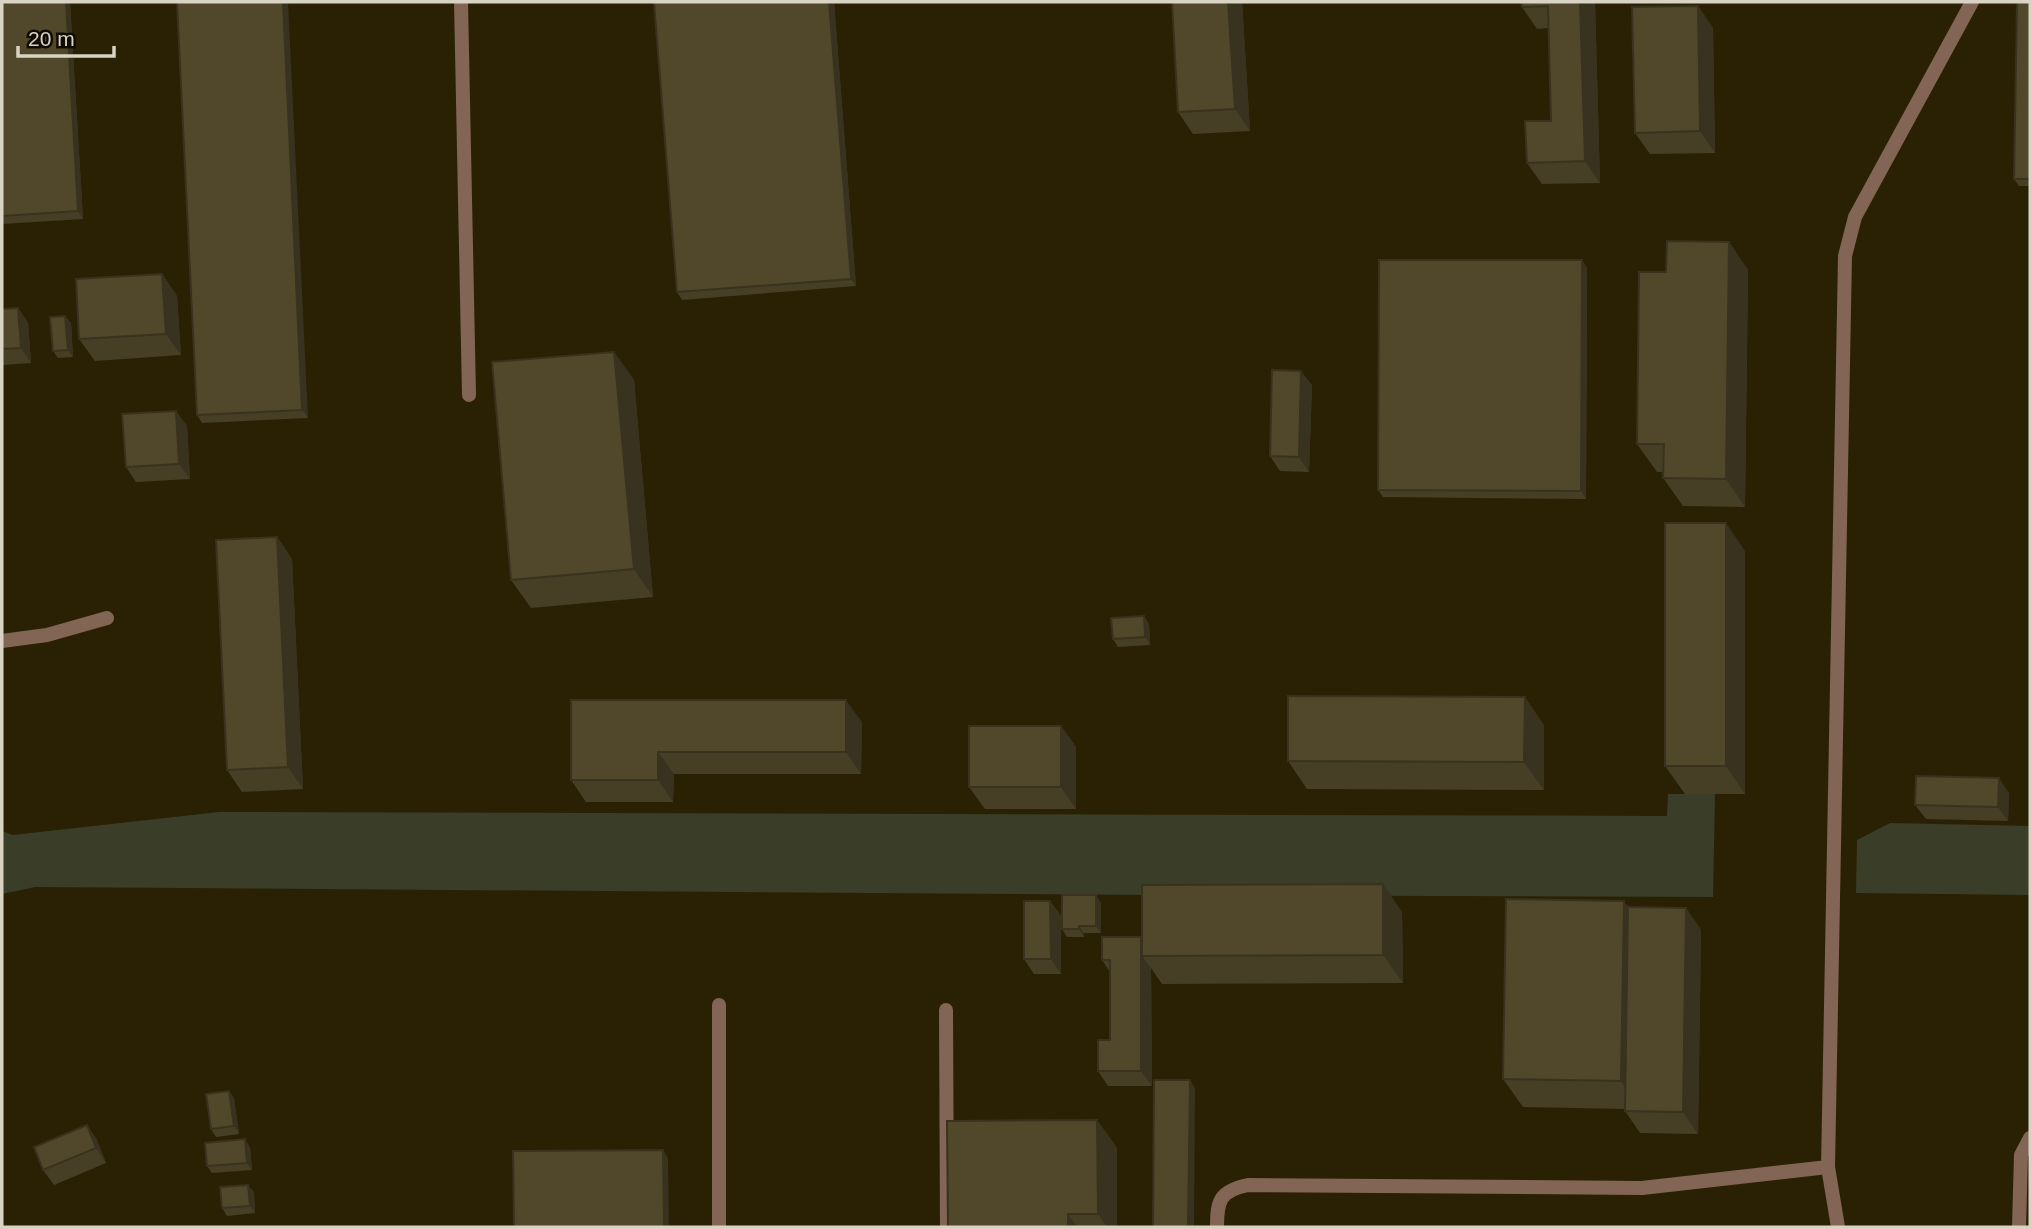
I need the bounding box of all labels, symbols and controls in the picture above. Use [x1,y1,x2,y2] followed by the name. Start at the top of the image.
[18,14,114,58] scale bar
[28,27,75,50] text: 20 m

